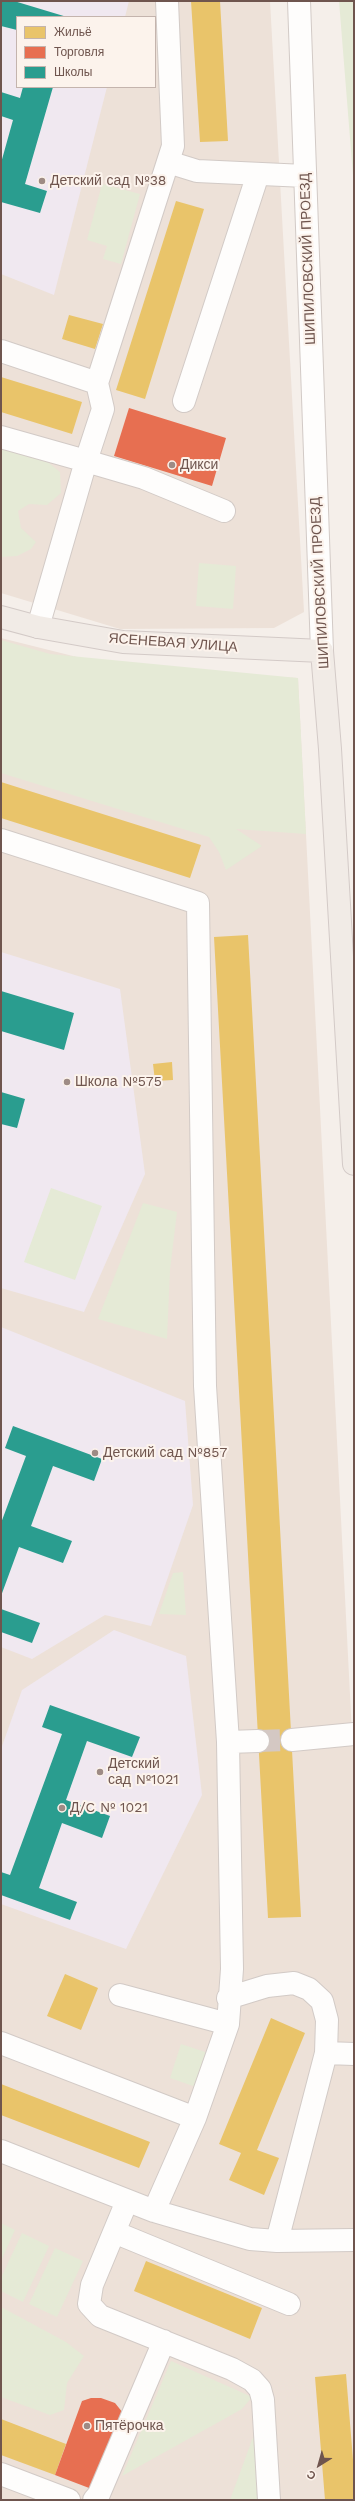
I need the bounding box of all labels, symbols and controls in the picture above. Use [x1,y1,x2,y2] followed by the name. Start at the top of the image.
[16,16,156,88] legend
[54,25,92,39] text: Жильё
[54,45,104,59] text: Торговля
[54,65,92,79] text: Школы
[50,173,166,189] place label: Детский сад №38
[297,173,319,345] street label: ШИПИЛОВСКИЙ ПРОЕЗД
[37,176,47,186] marker: Детский сад №38
[180,457,218,473] place label: Дикси
[167,460,177,470] marker: Дикси
[307,497,333,669] street label: ШИПИЛОВСКИЙ ПРОЕЗД
[108,630,238,656] street label: ЯСЕНЕВАЯ УЛИЦА
[75,1074,162,1090] place label: Школа №575
[62,1077,72,1087] marker: Школа №575
[103,1445,227,1461] place label: Детский сад №857
[90,1448,100,1458] marker: Детский сад №857
[108,1756,179,1788] place label: Детский сад №1021
[95,1767,105,1777] marker: Детский сад №1021
[70,1800,148,1816] place label: Д/C № 1021
[57,1803,67,1813] marker: Д/C № 1021
[95,2418,164,2434] place label: Пятёрочка
[82,2421,92,2431] marker: Пятёрочка
[299,2445,339,2485] north arrow
[304,2467,319,2483] text: С

